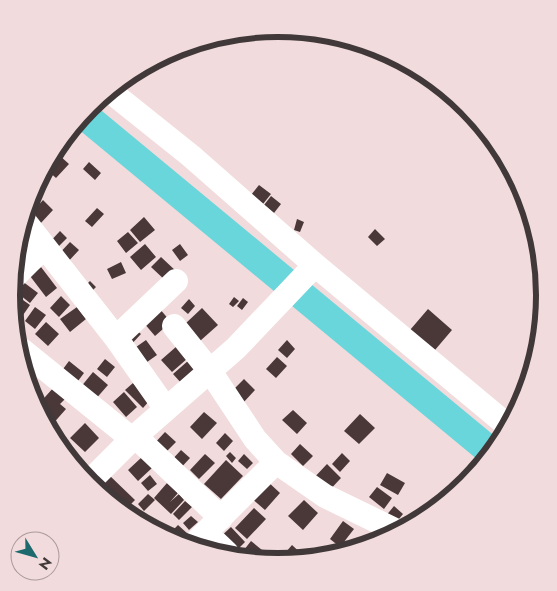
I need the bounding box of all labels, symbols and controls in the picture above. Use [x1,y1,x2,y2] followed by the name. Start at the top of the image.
[10,531,60,581] north arrow
[34,553,57,574] text: N

